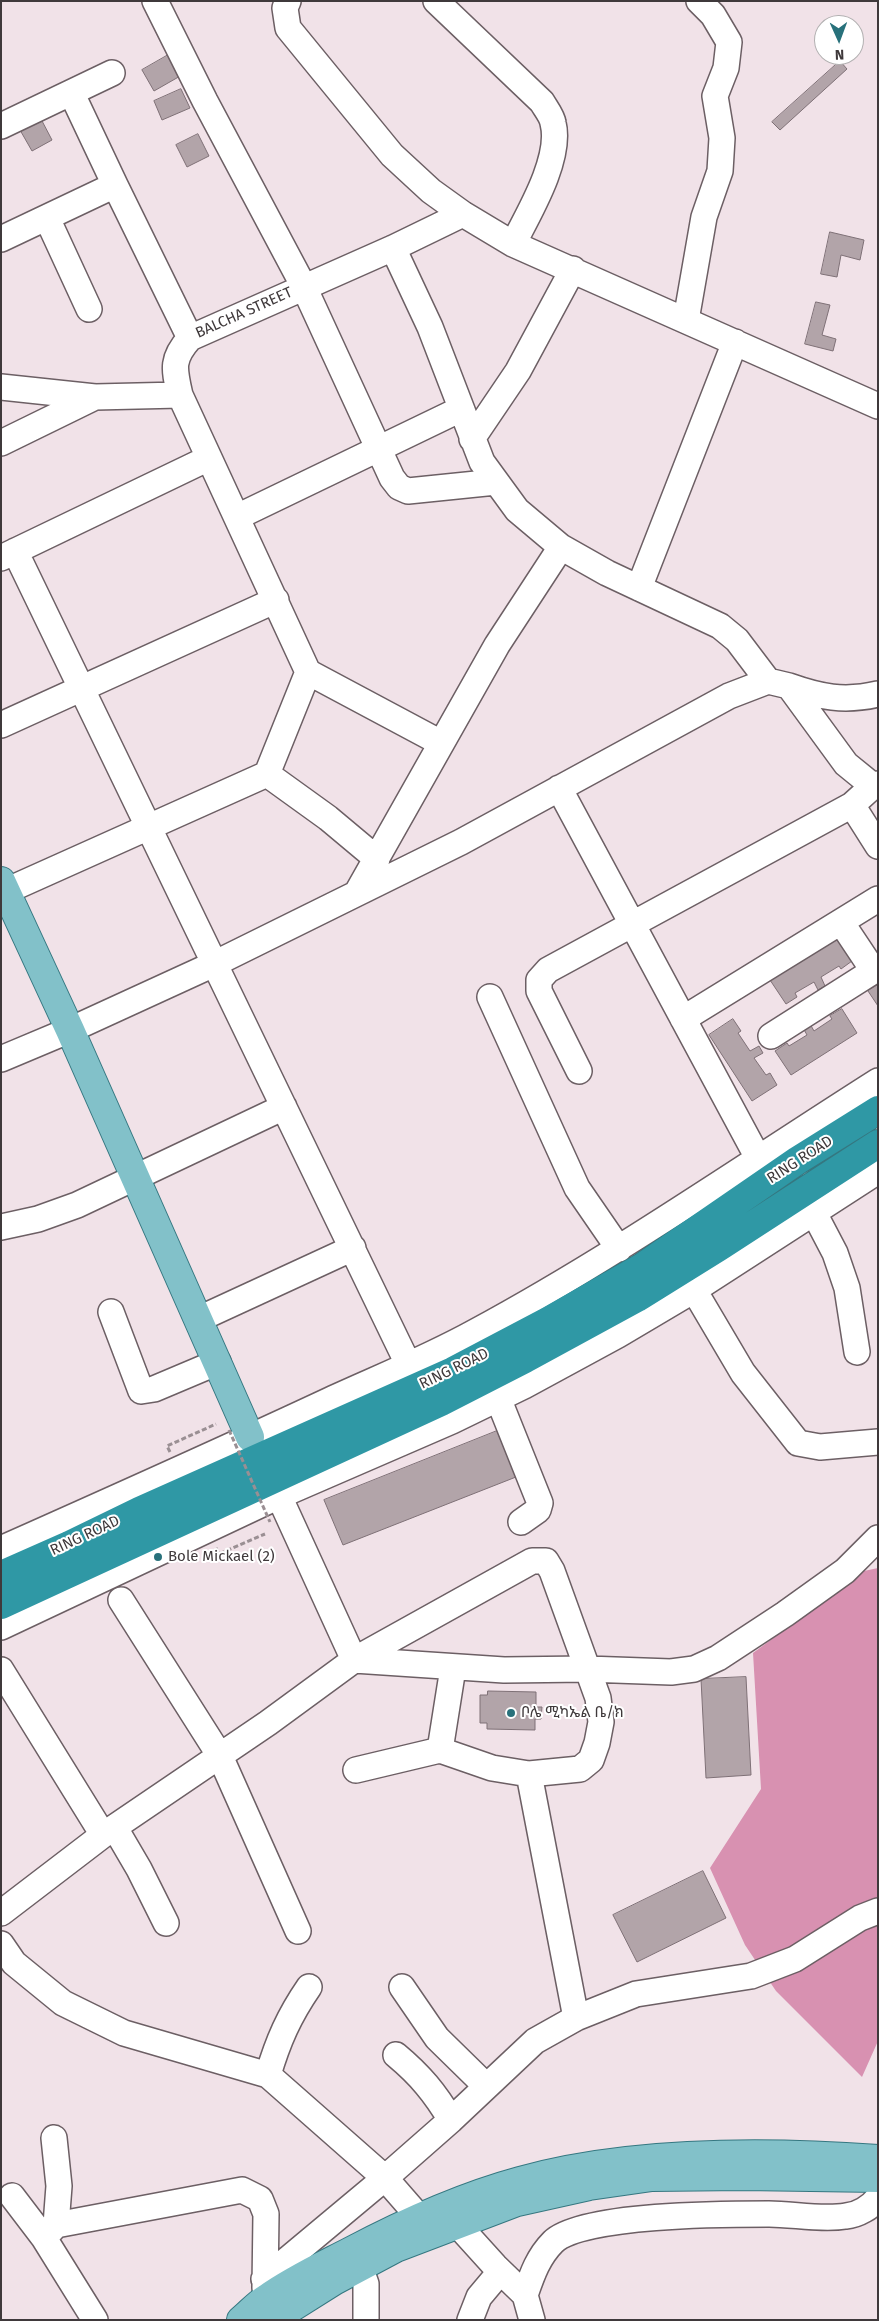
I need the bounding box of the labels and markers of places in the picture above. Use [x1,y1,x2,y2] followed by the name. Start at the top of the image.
[168,1548,275,1566] place label: Bole Mickael (2)
[152,1551,164,1563] marker: Bole Mickael (2)
[521,1704,624,1722] place label: ቦሌ ሚካኤል ቤ/ክ
[505,1707,517,1719] marker: ቦሌ ሚካኤል ቤ/ክ

